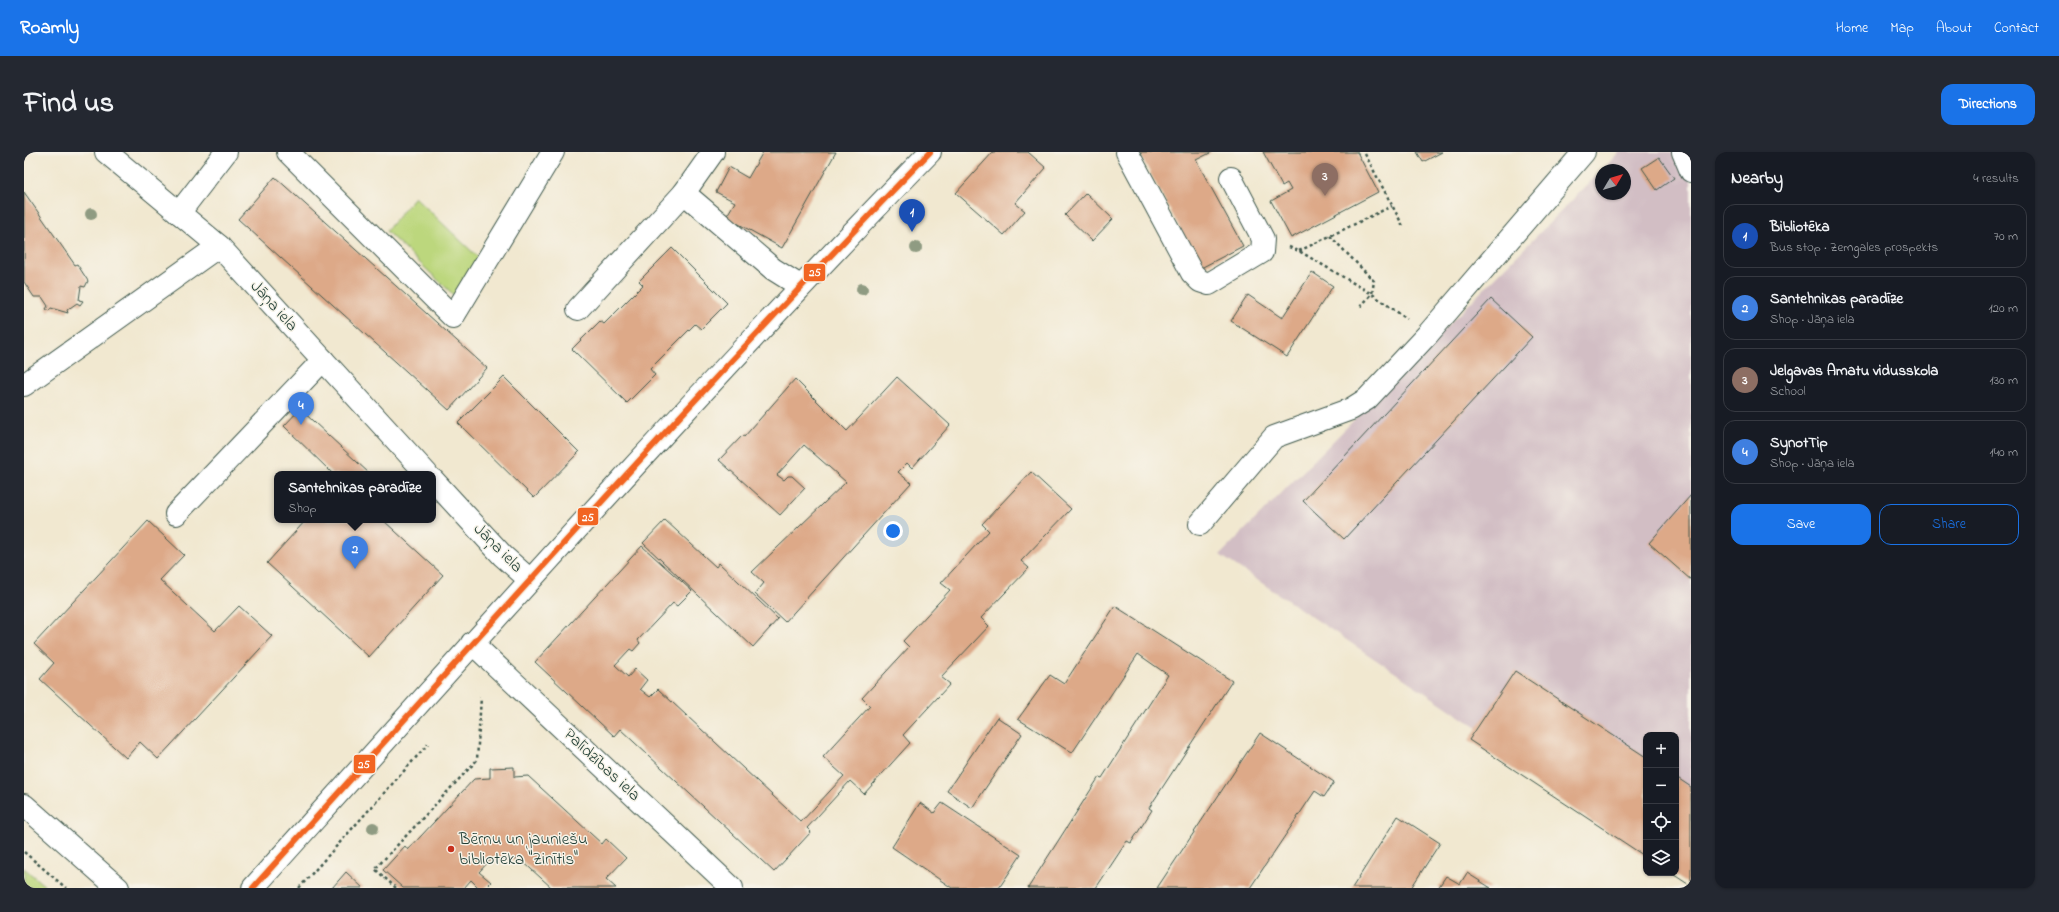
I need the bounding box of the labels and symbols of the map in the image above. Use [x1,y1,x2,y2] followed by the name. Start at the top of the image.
[1312,163,1338,196] pin: 3
[1595,164,1631,200] north arrow
[899,199,925,232] pin: 1
[803,263,826,282] line badge: 25
[808,265,822,281] text: 25
[244,275,304,337] street label: Jāņa iela
[288,392,314,425] pin: 4
[577,507,599,526] line badge: 25
[581,510,595,526] text: 25
[467,517,529,579] street label: Jāņa iela
[883,521,903,541] your location
[342,536,368,569] pin: 2
[558,723,646,807] street label: Palīdzības iela
[353,754,376,774] line badge: 25
[357,757,371,773] text: 25
[458,827,588,872] place label: Bērnu un jauniešu bibliotēka "Zinītis"
[446,844,456,854] marker: Bērnu un jauniešu bibliotēka "Zinītis"

